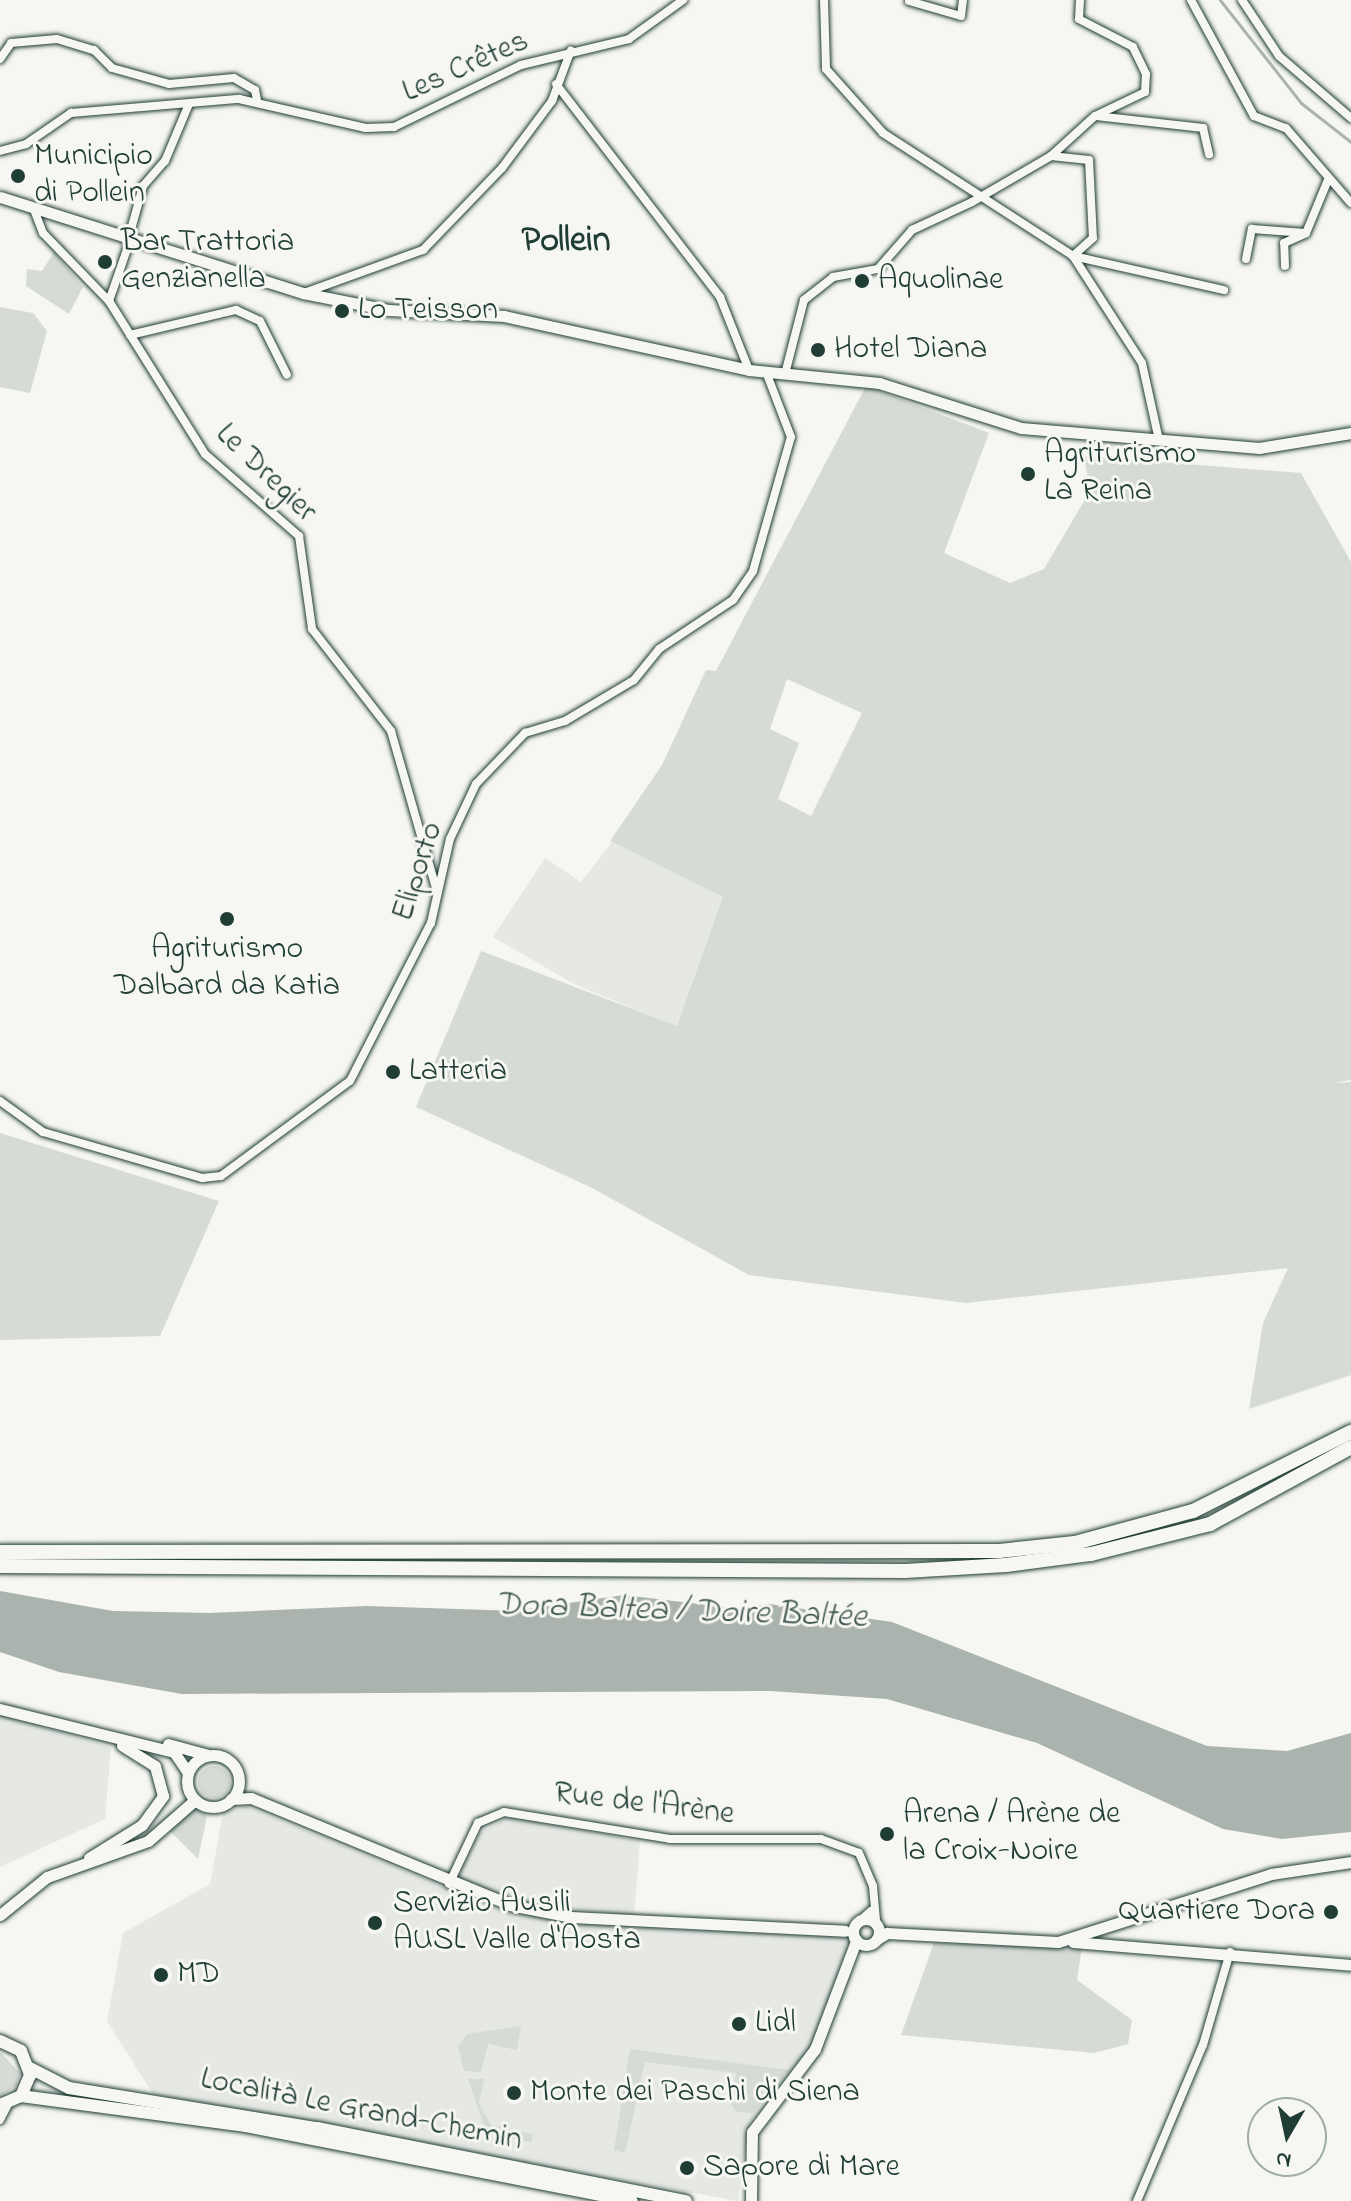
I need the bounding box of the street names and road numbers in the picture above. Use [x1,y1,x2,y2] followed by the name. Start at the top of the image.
[397,23,535,113] street label: Les Crêtes
[206,416,324,532] street label: Le Dregier
[385,818,453,926] street label: Eliporto
[552,1775,736,1835] street label: Rue de l'Arène
[197,2061,525,2161] street label: Località Le Grand-Chemin

